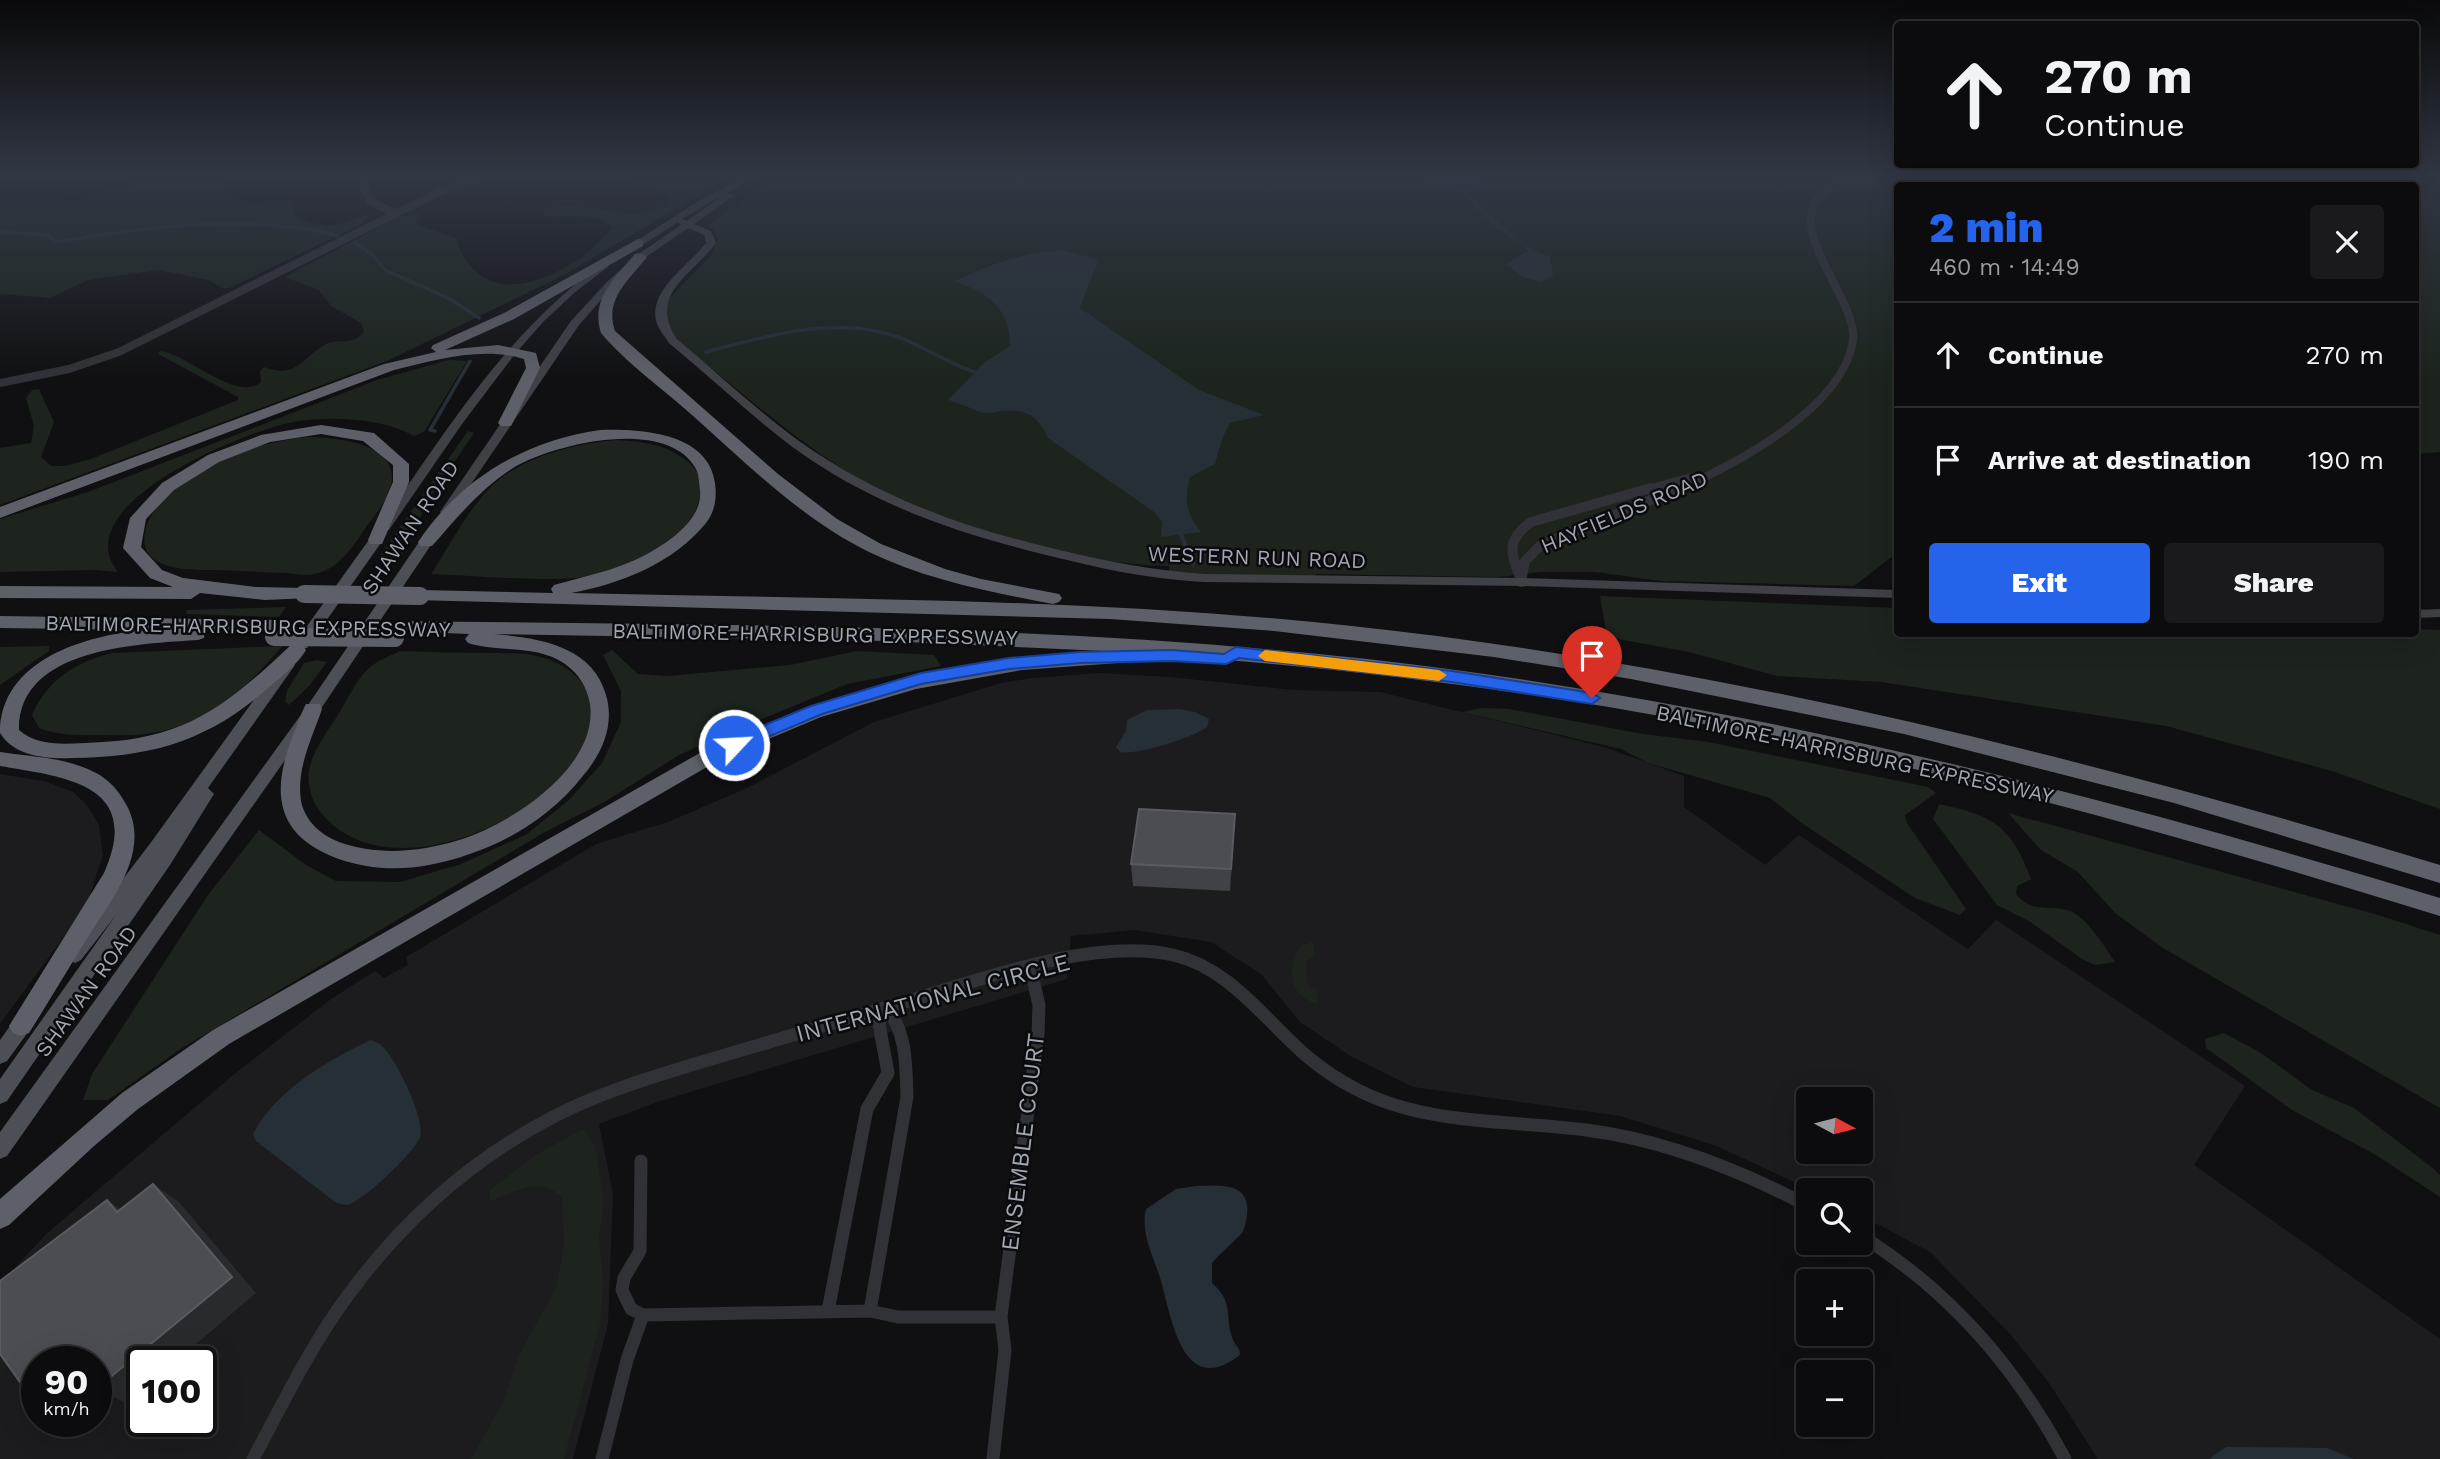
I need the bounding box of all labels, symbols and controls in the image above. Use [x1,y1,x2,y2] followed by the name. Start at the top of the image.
[2044,47,2193,105] text: 270 m
[1929,49,2020,140] icon: ahead
[2044,106,2185,144] text: Continue
[1929,203,2043,252] text: 2 min
[2310,205,2384,279] button: close
[1929,254,2080,281] text: 460 m · 14:49
[1929,336,1967,374] icon: ahead
[1988,340,2104,370] text: Continue
[2305,340,2384,370] text: 270 m
[1929,441,1967,479] icon: arrive
[1988,445,2251,475] text: Arrive at destination
[2308,445,2384,475] text: 190 m
[356,455,464,599] street label: SHAWAN ROAD
[1537,466,1711,558] street label: HAYFIELDS ROAD
[1147,541,1367,573] street label: WESTERN RUN ROAD
[1929,543,2150,623] button: Exit
[2164,543,2384,623] button: Share
[45,610,451,642] street label: BALTIMORE-HARRISBURG EXPRESSWAY
[612,618,1018,650] street label: BALTIMORE-HARRISBURG EXPRESSWAY
[1562,626,1622,698] pin
[1573,637,1611,675] icon: arrive
[1654,700,2056,808] street label: BALTIMORE-HARRISBURG EXPRESSWAY
[697,708,771,782] position arrow
[30,921,142,1061] street label: SHAWAN ROAD
[793,948,1073,1048] street label: INTERNATIONAL CIRCLE
[996,1032,1050,1252] street label: ENSEMBLE COURT
[1796,1087,1872,1164] north arrow
[1796,1087,1873,1437] map controls
[1796,1178,1873,1255] button: search
[1796,1269,1873,1346] button: +
[126,1346,217,1437] speed limit sign: 100
[1796,1360,1873,1437] button: −
[44,1361,89,1403] text: 90
[43,1398,90,1419] text: km/h

